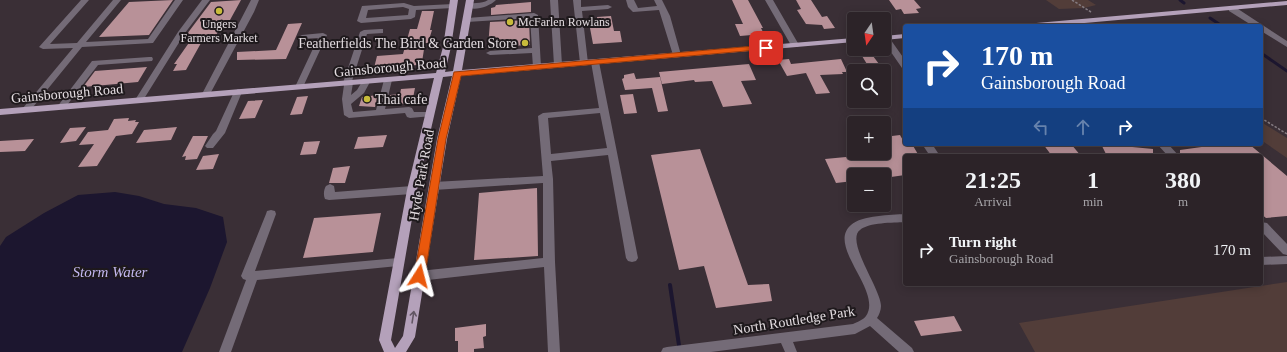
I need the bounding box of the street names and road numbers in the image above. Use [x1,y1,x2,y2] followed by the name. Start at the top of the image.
[333,55,447,80] street label: Gainsborough Road
[10,81,124,106] street label: Gainsborough Road
[406,128,437,222] street label: Hyde Park Road
[732,303,856,338] street label: North Routledge Park

